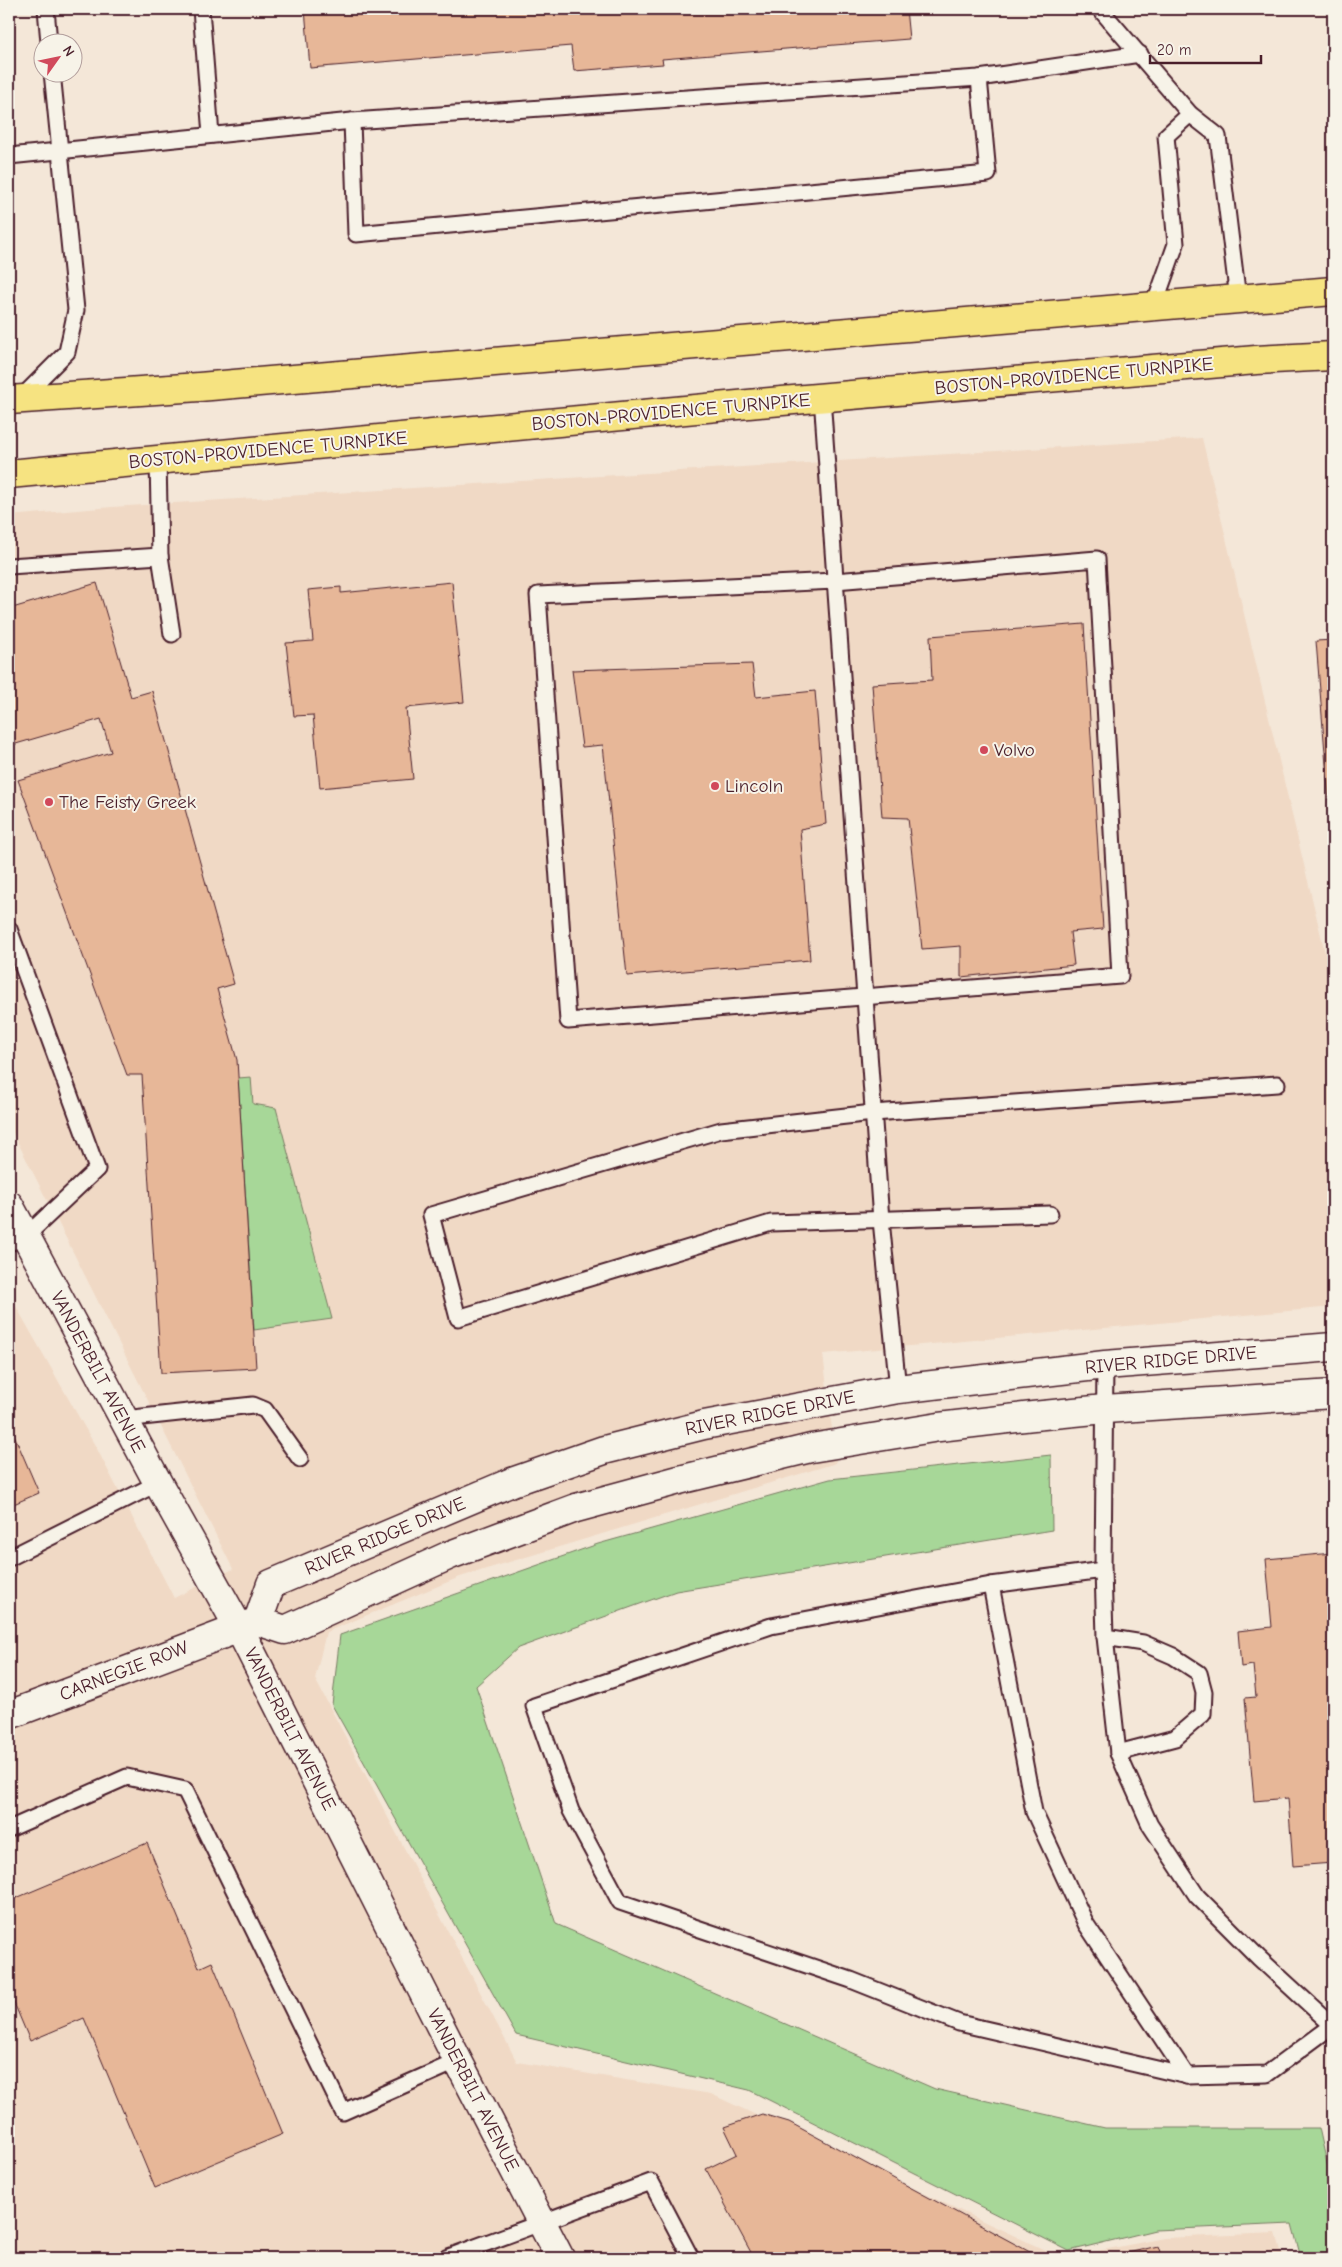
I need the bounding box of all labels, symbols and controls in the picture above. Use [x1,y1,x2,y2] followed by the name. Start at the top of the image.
[32,32,82,82] north arrow
[1150,32,1261,64] scale bar
[1157,41,1191,59] text: 20 m
[59,43,78,60] text: N
[934,353,1214,399] street label: BOSTON-PROVIDENCE TURNPIKE
[531,389,811,435] street label: BOSTON-PROVIDENCE TURNPIKE
[128,427,408,473] street label: BOSTON-PROVIDENCE TURNPIKE
[994,739,1035,761] place label: Volvo
[978,744,990,756] marker: Volvo
[725,775,783,797] place label: Lincoln
[709,780,721,792] marker: Lincoln
[59,791,197,813] place label: The Feisty Greek
[43,796,55,808] marker: The Feisty Greek
[46,1288,150,1456] street label: VANDERBILT AVENUE
[1084,1342,1258,1378] street label: RIVER RIDGE DRIVE
[683,1386,857,1440] street label: RIVER RIDGE DRIVE
[301,1492,469,1580] street label: RIVER RIDGE DRIVE
[56,1636,192,1706] street label: CARNEGIE ROW
[239,1644,341,1814] street label: VANDERBILT AVENUE
[422,2005,524,2175] street label: VANDERBILT AVENUE

